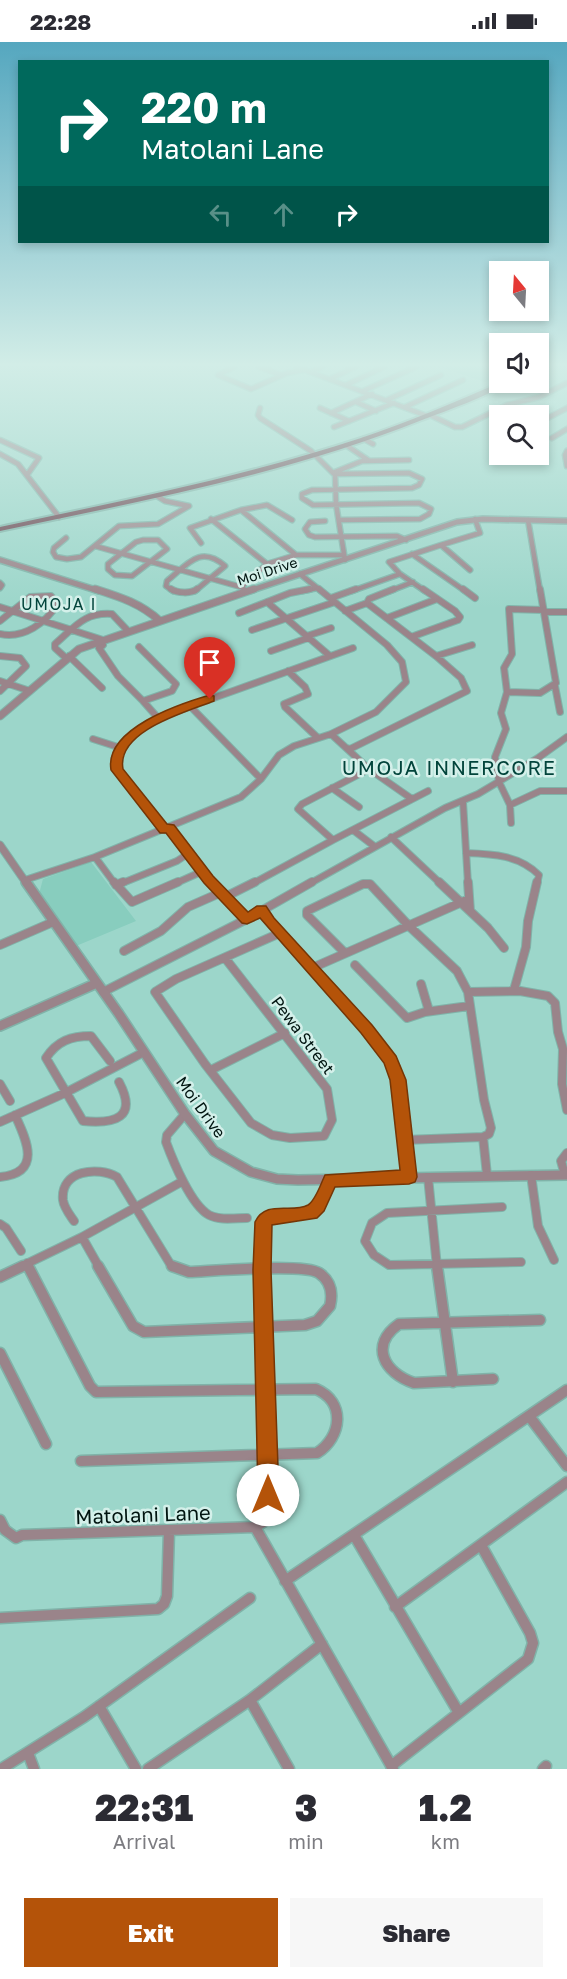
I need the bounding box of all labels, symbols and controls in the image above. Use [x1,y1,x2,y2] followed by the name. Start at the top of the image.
[30,8,91,35] text: 22:28
[141,82,267,132] text: 220 m
[42,84,120,162] icon: right
[141,133,324,165] text: Matolani Lane
[204,198,237,231] icon: left
[267,198,300,231] icon: ahead
[330,198,363,231] icon: right
[489,261,549,321] north arrow
[489,261,549,465] map controls
[489,333,549,393] button: sound
[489,405,549,465] button: search
[235,553,299,589] street label: Moi Drive
[21,594,97,614] district label: UMOJA I
[184,637,235,699] pin
[193,646,226,679] icon: arrive
[342,755,556,779] district label: UMOJA INNERCORE
[267,992,339,1078] street label: Pewa Street
[172,1072,230,1142] street label: Moi Drive
[236,1463,300,1527] position arrow
[75,1500,211,1528] street label: Matolani Lane
[95,1786,193,1829] text: 22:31
[295,1786,317,1829] text: 3
[419,1786,472,1829] text: 1.2
[113,1829,175,1853] text: Arrival
[288,1829,324,1853] text: min
[431,1829,460,1853] text: km
[24,1898,278,1967] button: Exit
[290,1898,543,1967] button: Share

